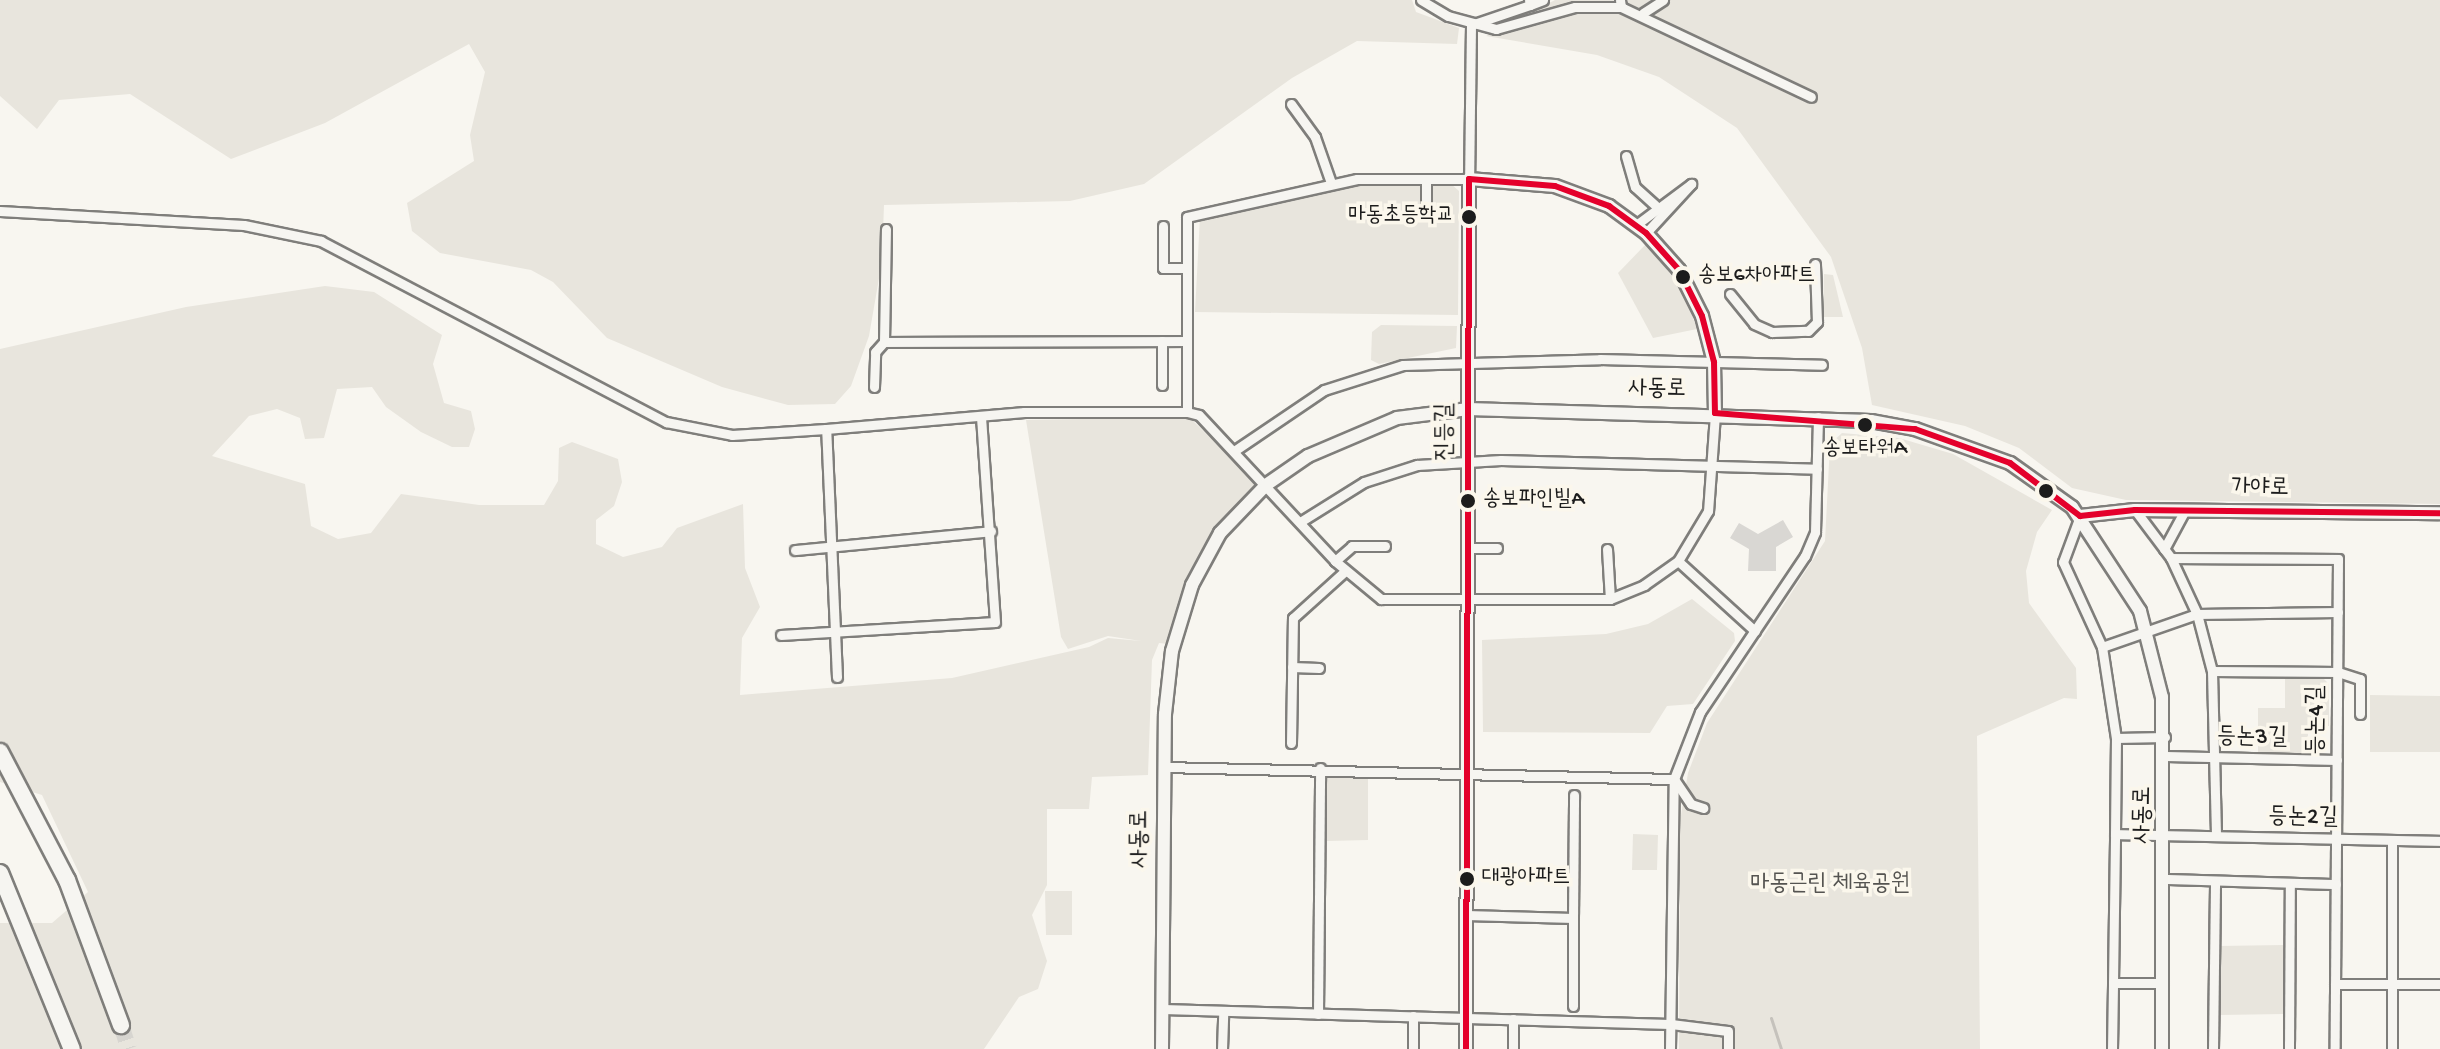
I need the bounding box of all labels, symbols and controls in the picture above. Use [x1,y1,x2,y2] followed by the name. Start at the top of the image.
[1348,204,1454,230] place label: 마동초등학교
[1461,209,1477,225] marker: 마동초등학교
[1698,264,1815,290] place label: 송보6차아파트
[1675,269,1691,285] marker: 송보6차아파트
[1628,375,1686,405] street label: 사동로
[1432,403,1460,461] street label: 진등길
[1857,417,1873,433] marker: 송보타워A
[1823,437,1907,463] place label: 송보타워A
[2231,474,2289,504] street label: 가야로
[2038,483,2054,499] unlabelled marker
[1483,488,1584,514] place label: 송보파인빌A
[1460,493,1476,509] marker: 송보파인빌A
[2303,685,2331,755] street label: 등논4길
[2217,723,2287,753] street label: 등논3길
[2129,786,2159,844] street label: 사동로
[2268,803,2338,833] street label: 등논2길
[1127,810,1155,868] street label: 사동로
[1482,866,1571,892] place label: 대광아파트
[1459,871,1475,887] marker: 대광아파트
[1750,871,1910,899] park label: 마동근린 체육공원

